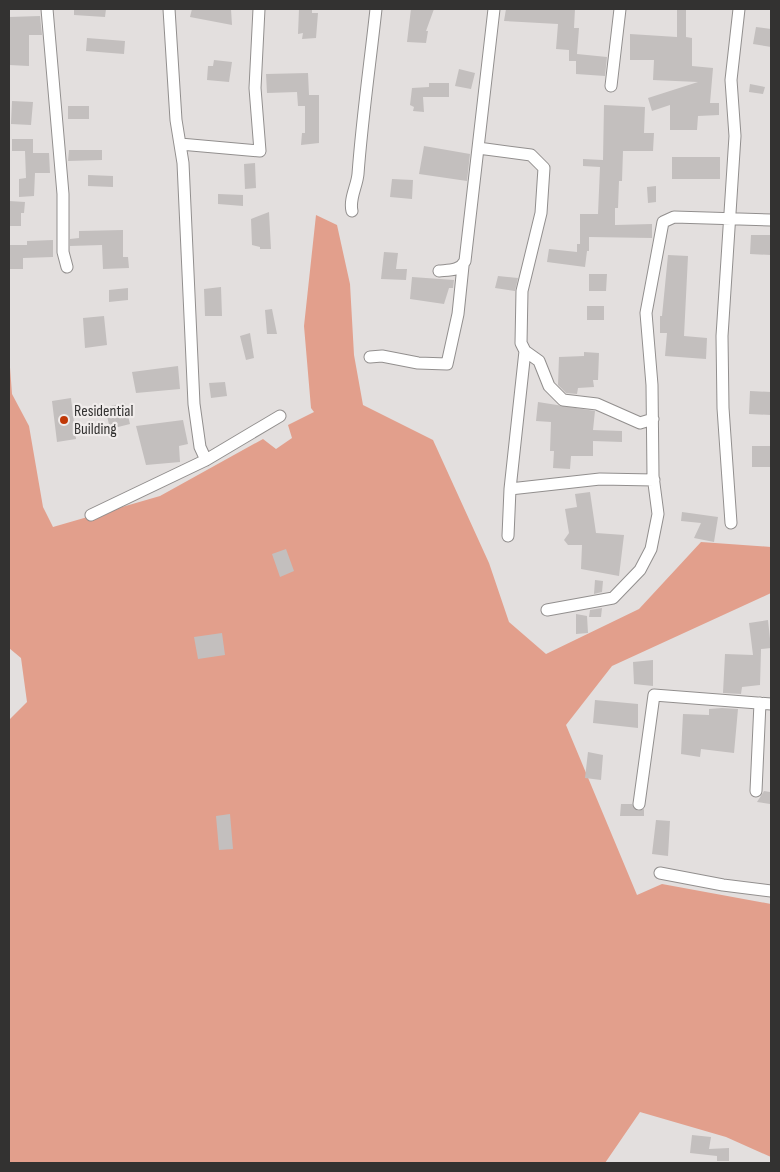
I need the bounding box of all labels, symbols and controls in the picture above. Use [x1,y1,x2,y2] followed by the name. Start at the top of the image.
[74,402,133,439] place label: Residential Building
[58,414,70,426] marker: Residential Building

